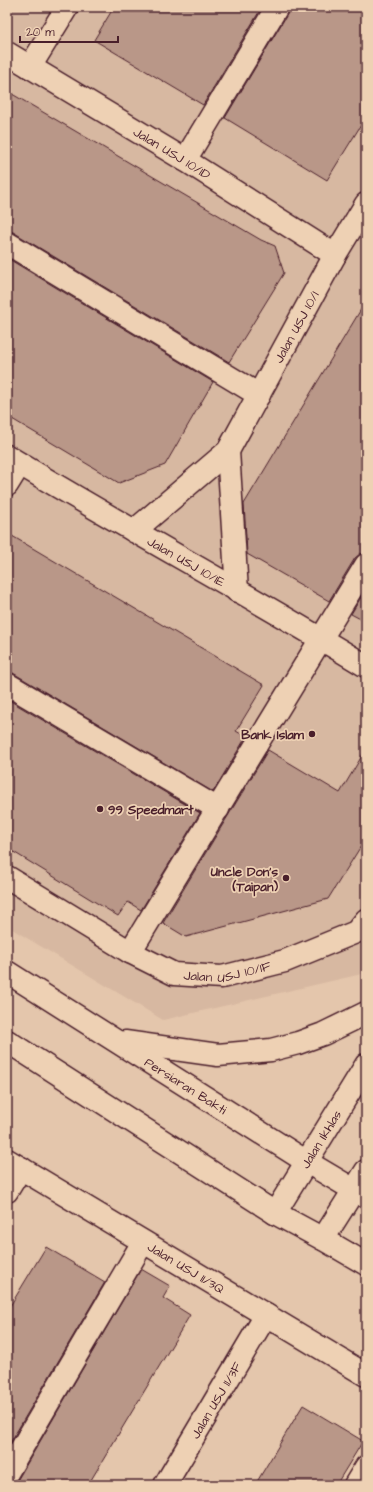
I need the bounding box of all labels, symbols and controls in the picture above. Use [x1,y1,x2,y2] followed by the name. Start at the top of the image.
[20,18,118,44] scale bar
[26,24,55,41] text: 20 m
[130,123,214,184] street label: Jalan USJ 10/1D
[270,288,324,366] street label: Jalan USJ 10/1
[144,532,228,591] street label: Jalan USJ 10/1E
[241,726,305,744] place label: Bank Islam
[307,729,317,739] marker: Bank Islam
[108,801,194,820] place label: 99 Speedmart
[95,804,105,814] marker: 99 Speedmart
[210,863,278,897] place label: Uncle Don's (Taipan)
[281,873,291,883] marker: Uncle Don's (Taipan)
[183,957,273,987] street label: Jalan USJ 10/1F
[141,1053,230,1119] street label: Persiaran Bakti
[297,1106,346,1172] street label: Jalan Ikhlas
[144,1238,228,1298] street label: Jalan USJ 11/3Q
[187,1359,246,1442] street label: Jalan USJ 11/3F

